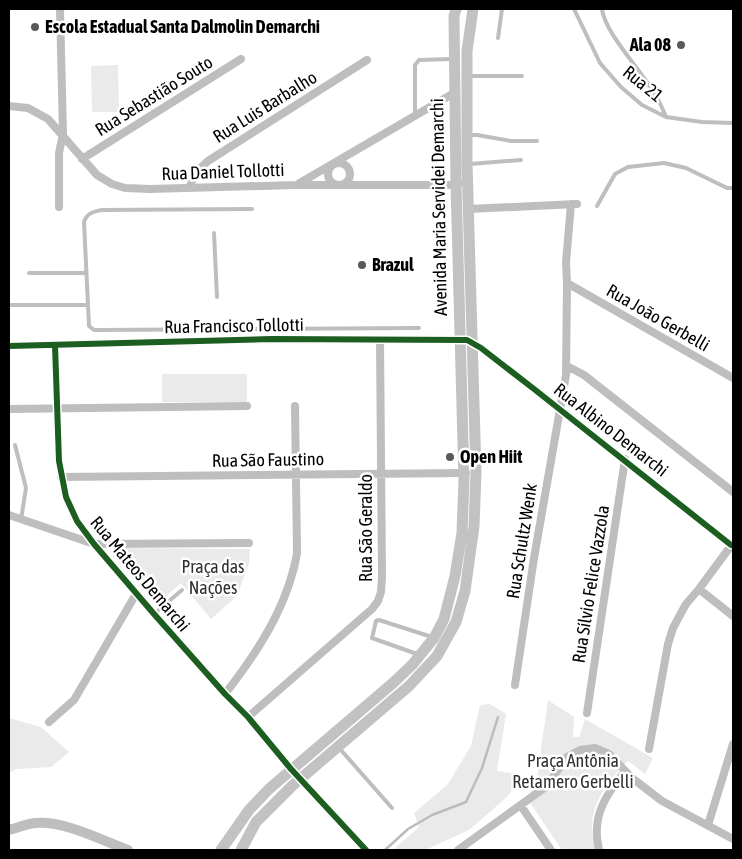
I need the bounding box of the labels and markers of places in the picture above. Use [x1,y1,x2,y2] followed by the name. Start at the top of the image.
[45,16,320,37] place label: Escola Estadual Santa Dalmolin Demarchi
[29,21,41,33] marker: Escola Estadual Santa Dalmolin Demarchi
[629,34,672,55] place label: Ala 08
[675,39,687,51] marker: Ala 08
[372,254,414,275] place label: Brazul
[356,259,368,271] marker: Brazul
[460,446,523,467] place label: Open Hiit
[444,451,456,463] marker: Open Hiit

